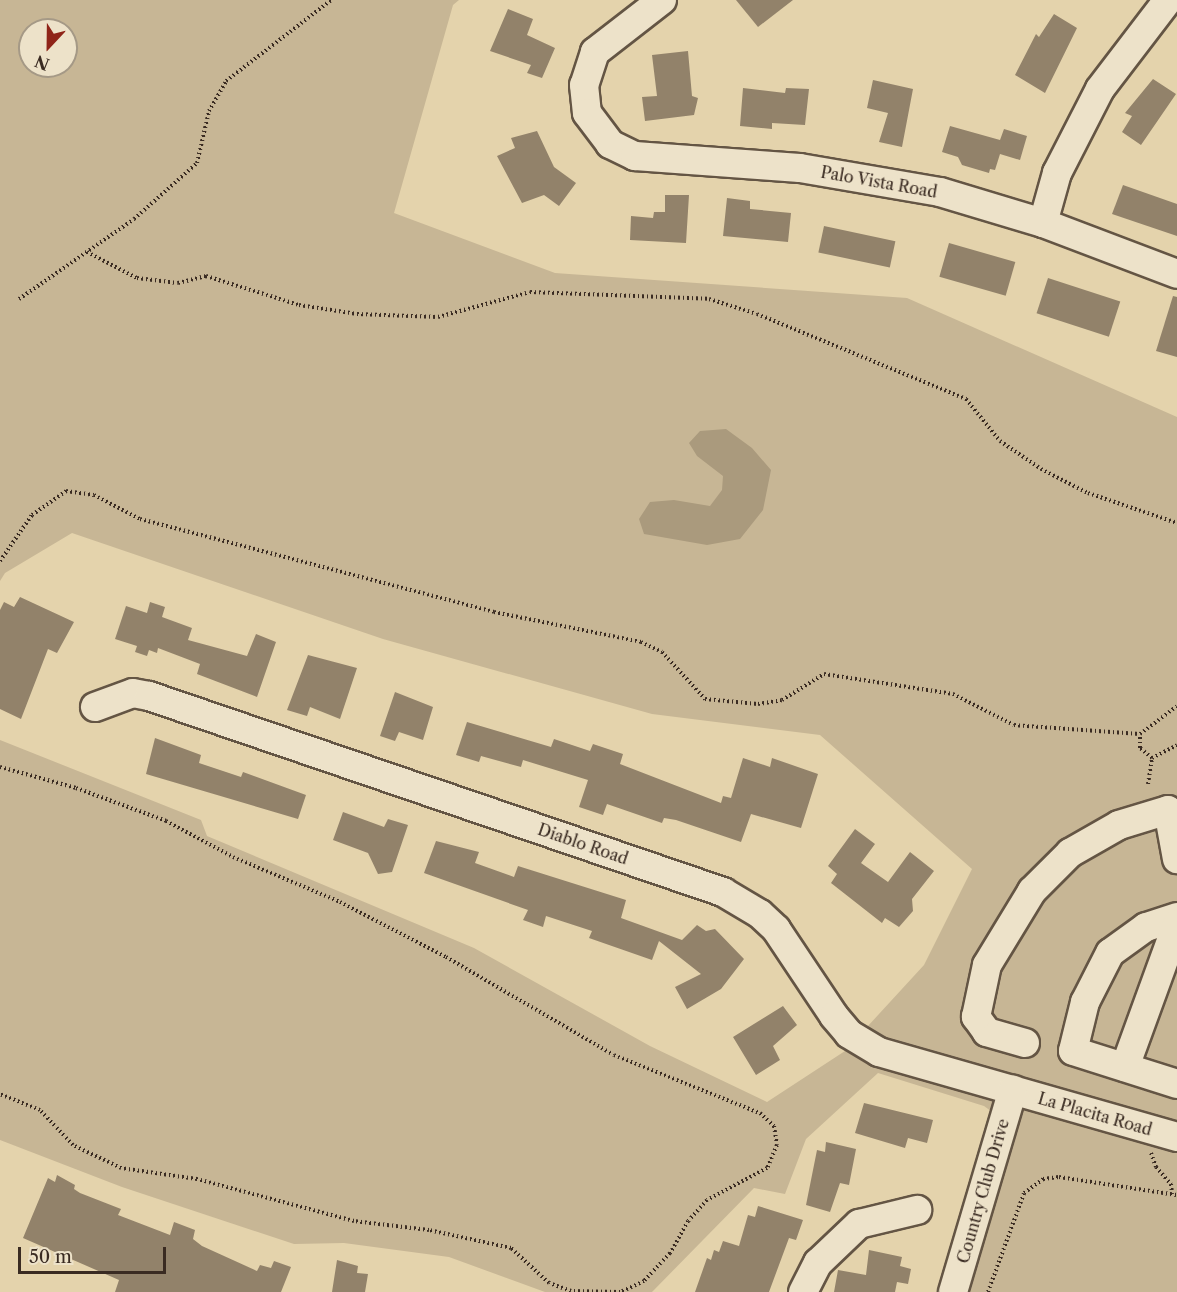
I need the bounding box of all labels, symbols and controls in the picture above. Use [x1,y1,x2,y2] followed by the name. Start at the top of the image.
[18,18,78,78] north arrow
[32,51,52,75] text: N
[819,162,939,202] street label: Palo Vista Road
[535,820,631,868] street label: Diablo Road
[1036,1088,1154,1140] street label: La Placita Road
[953,1116,1013,1266] street label: Country Club Drive
[21,1235,170,1273] scale bar
[29,1246,72,1268] text: 50 m

